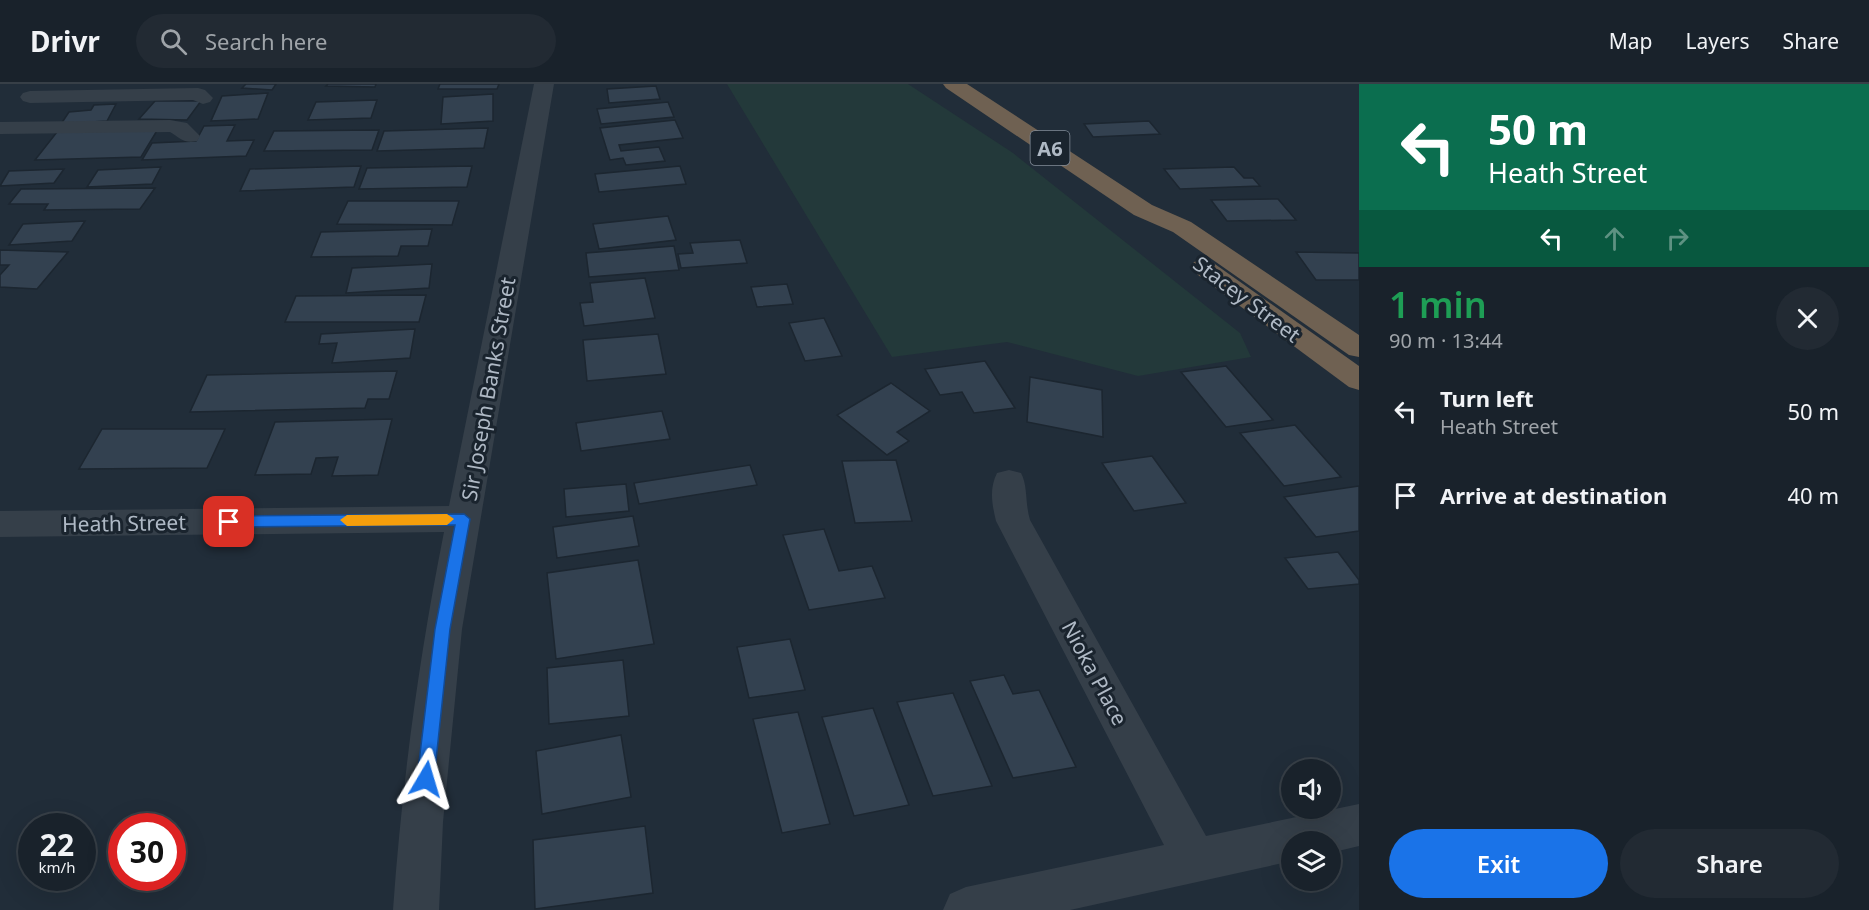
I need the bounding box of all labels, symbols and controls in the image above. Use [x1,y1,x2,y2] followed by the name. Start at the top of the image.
[136,14,556,68] search box
[30,22,100,60] text: Drivr
[157,25,190,58] icon: search
[205,26,327,56] text: Search here
[1609,27,1653,55] text: Map
[1686,27,1750,55] text: Layers
[1783,27,1839,55] text: Share
[1488,100,1588,157] text: 50 m
[1389,108,1467,186] icon: left
[1030,131,1070,165] road number: A6
[1488,154,1647,191] text: Heath Street
[1535,222,1568,255] icon: left
[1598,222,1631,255] icon: ahead
[1661,222,1694,255] icon: right
[1188,250,1307,349] street label: Stacey Street
[455,275,522,503] street label: Sir Joseph Banks Street
[1389,280,1487,329] text: 1 min
[1776,287,1839,350] button: close
[1389,327,1503,354] text: 90 m · 13:44
[1440,383,1534,413] text: Turn left
[1389,395,1422,428] icon: left
[1788,396,1839,426] text: 50 m
[1440,413,1558,440] text: Heath Street
[1389,479,1422,512] icon: arrive
[1440,480,1667,510] text: Arrive at destination
[1788,480,1839,510] text: 40 m
[203,496,254,547] pin
[212,505,245,538] icon: arrive
[62,508,187,538] street label: Heath Street
[1056,616,1134,730] street label: Nioka Place
[394,747,458,811] position arrow
[1281,759,1341,891] map controls
[1281,759,1341,819] button: sound
[108,813,186,891] speed limit sign: 30
[40,824,74,865] text: 22
[1389,829,1608,898] button: Exit
[1620,829,1839,898] button: Share
[1281,831,1341,891] button: layers
[39,857,75,877] text: km/h

